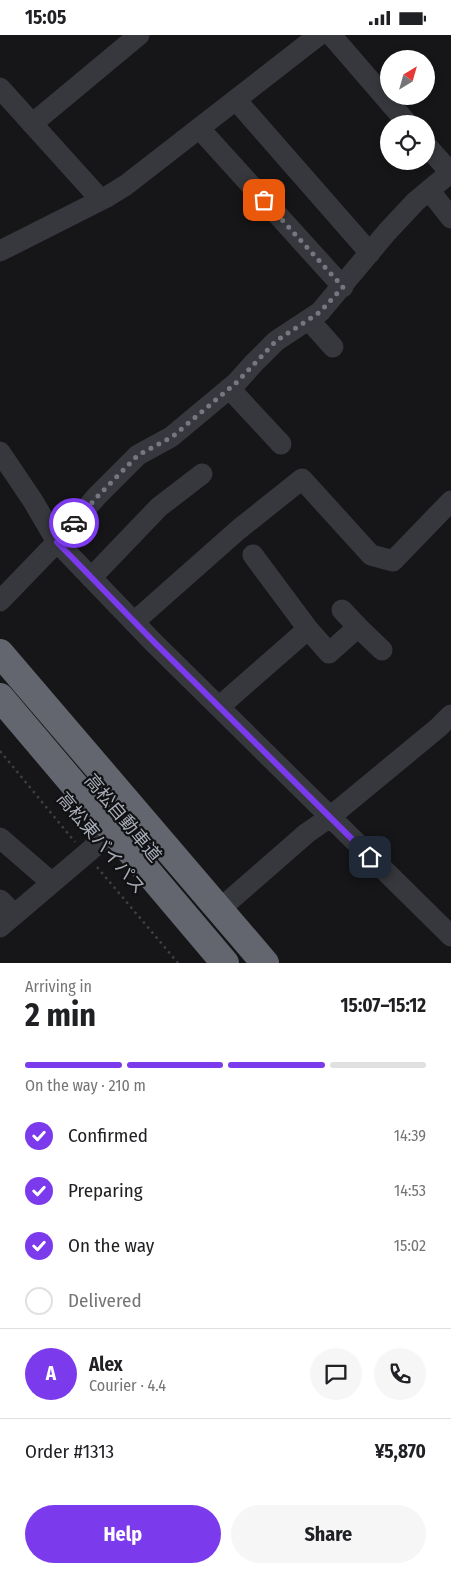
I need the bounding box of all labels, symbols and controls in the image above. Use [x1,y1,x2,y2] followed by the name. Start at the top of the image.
[25,6,66,29] text: 15:05
[380,50,435,105] north arrow
[380,50,435,170] map controls
[380,115,435,170] button: locate
[243,179,285,221] pin
[250,186,278,214] icon: bag
[49,498,99,548] courier
[60,509,88,537] icon: car
[80,770,166,866] street label: 高松自動車道
[52,788,150,898] street label: 高松東バイパス
[349,836,391,878] pin
[356,843,384,871] icon: home
[25,977,92,996] text: Arriving in
[341,994,426,1017] text: 15:07–15:12
[25,996,96,1034] text: 2 min
[25,1076,146,1095] text: On the way · 210 m
[25,1122,53,1150] icon: check
[68,1124,148,1147] text: Confirmed
[394,1126,426,1145] text: 14:39
[25,1177,53,1205] icon: check
[68,1179,143,1202] text: Preparing
[394,1181,426,1200] text: 14:53
[25,1232,53,1260] icon: check
[68,1234,154,1257] text: On the way
[394,1236,426,1255] text: 15:02
[68,1289,142,1312] text: Delivered
[310,1348,362,1400] button: chat
[374,1348,426,1400] button: phone
[89,1353,123,1376] text: Alex
[46,1362,56,1385] text: A
[89,1376,166,1395] text: Courier · 4.4
[25,1440,114,1463] text: Order #1313
[375,1440,426,1463] text: ¥5,870
[25,1505,221,1563] button: Help
[231,1505,426,1563] button: Share

